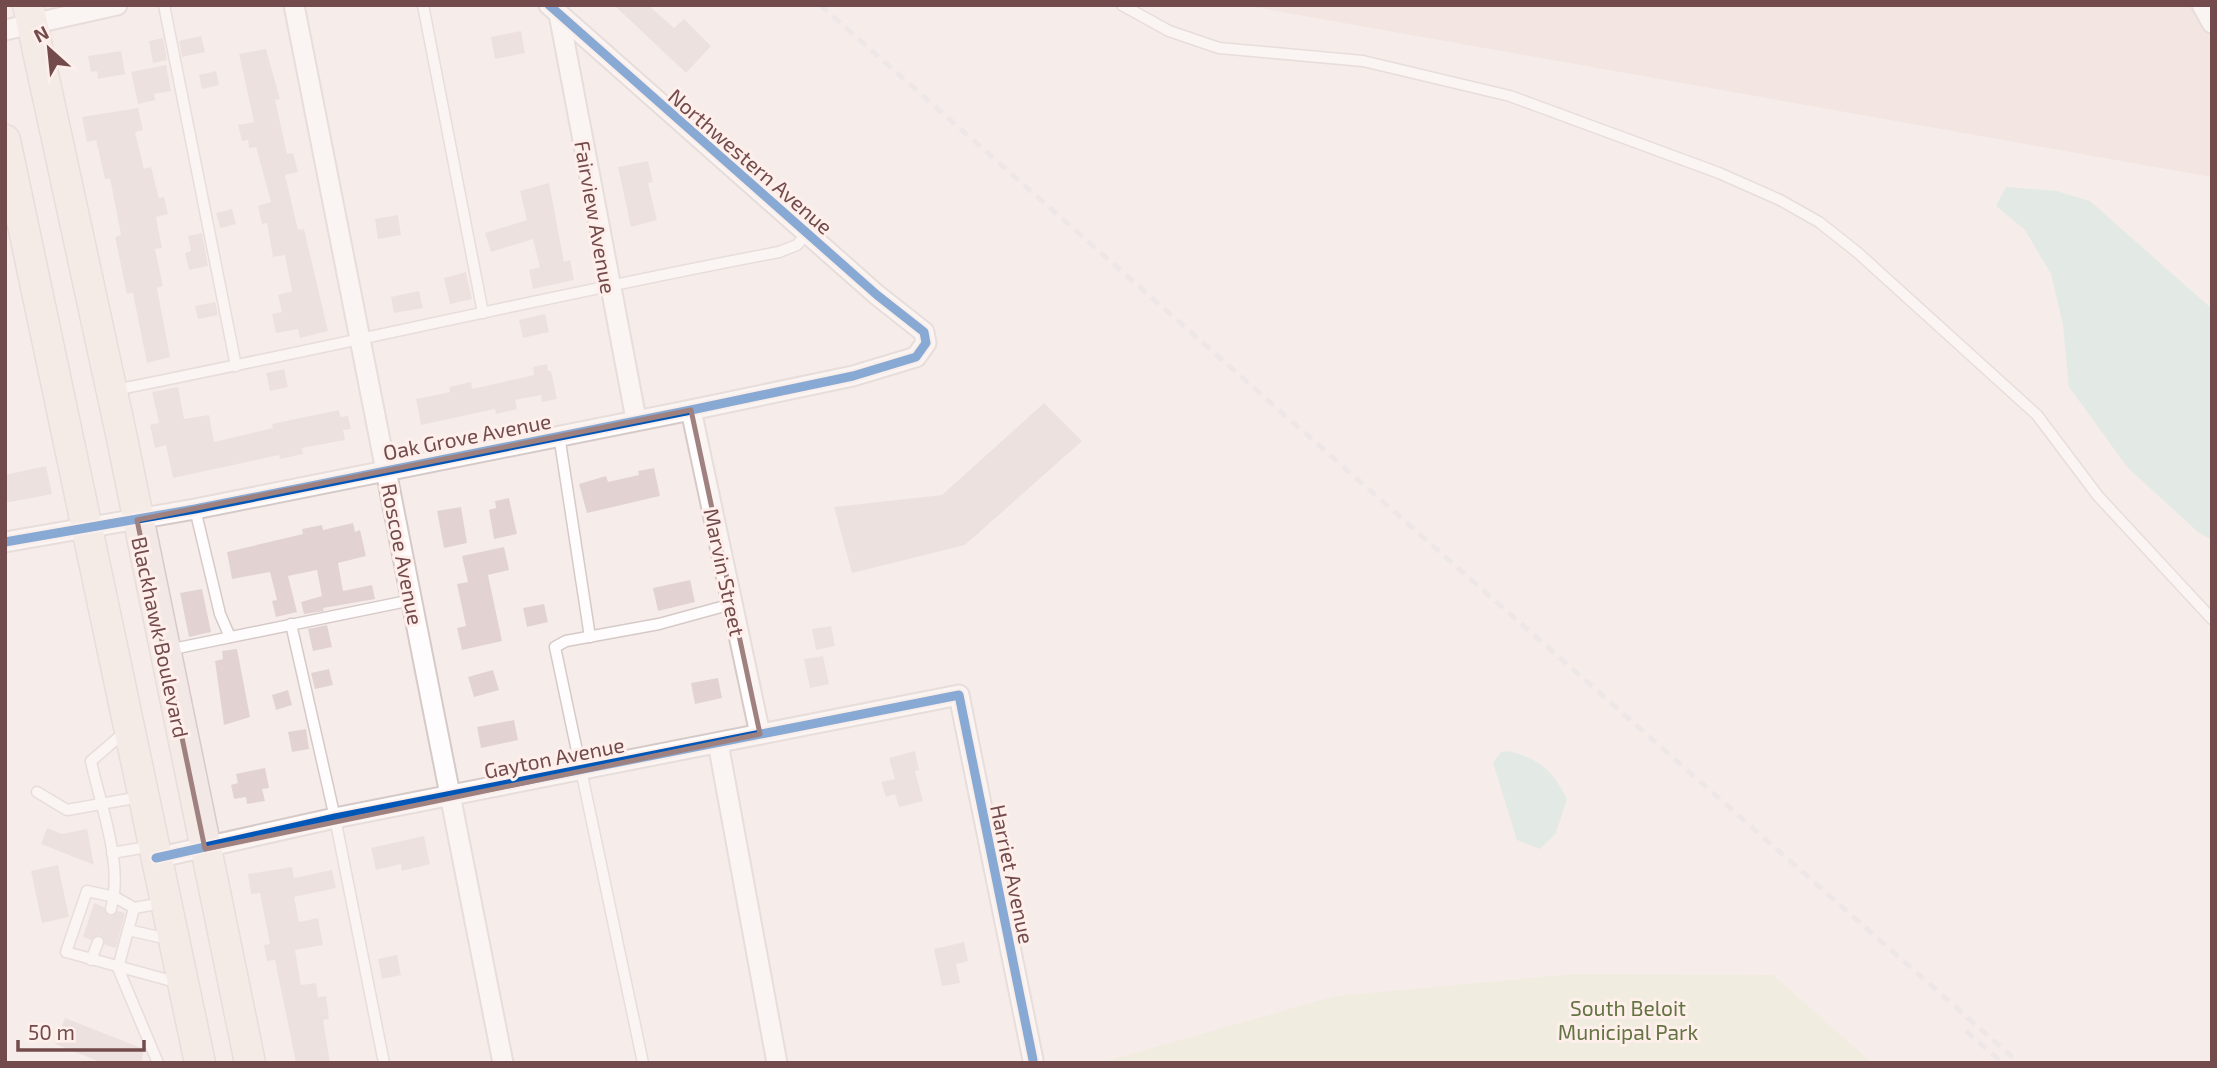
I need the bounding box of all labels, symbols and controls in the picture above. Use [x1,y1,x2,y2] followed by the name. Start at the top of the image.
[14,14,84,84] north arrow
[30,20,52,47] text: N
[664,83,838,239] street label: Northwestern Avenue
[570,138,622,296] street label: Fairview Avenue
[381,407,553,465] street label: Oak Grove Avenue
[377,481,429,627] street label: Roscoe Avenue
[699,506,751,638] street label: Marvin Street
[127,534,195,740] street label: Blackhawk Boulevard
[482,731,626,783] street label: Gayton Avenue
[986,802,1040,946] street label: Harriet Avenue
[1558,995,1698,1044] park label: South Beloit Municipal Park
[18,1009,144,1052] scale bar
[28,1019,75,1044] text: 50 m

